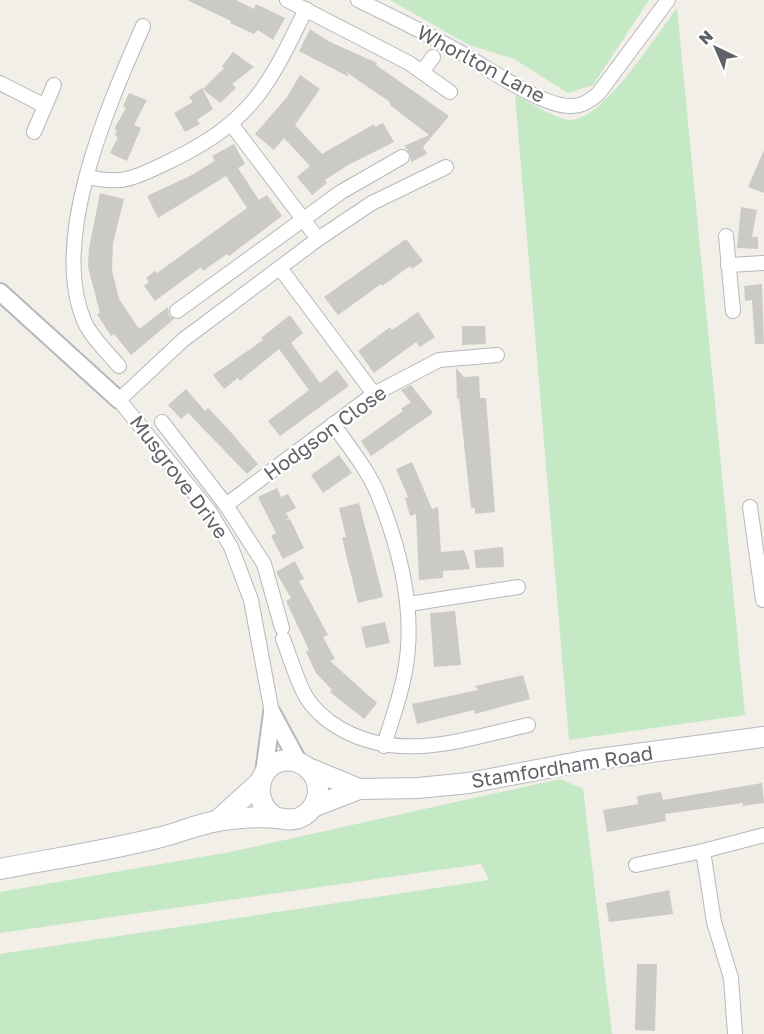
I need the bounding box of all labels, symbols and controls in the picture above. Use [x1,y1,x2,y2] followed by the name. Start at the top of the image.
[686,18,746,78] north arrow
[413,19,550,107] street label: Whorlton Lane
[694,26,717,49] text: N
[258,380,390,485] street label: Hodgson Close
[126,410,234,543] street label: Musgrove Drive
[469,740,654,792] street label: Stamfordham Road

